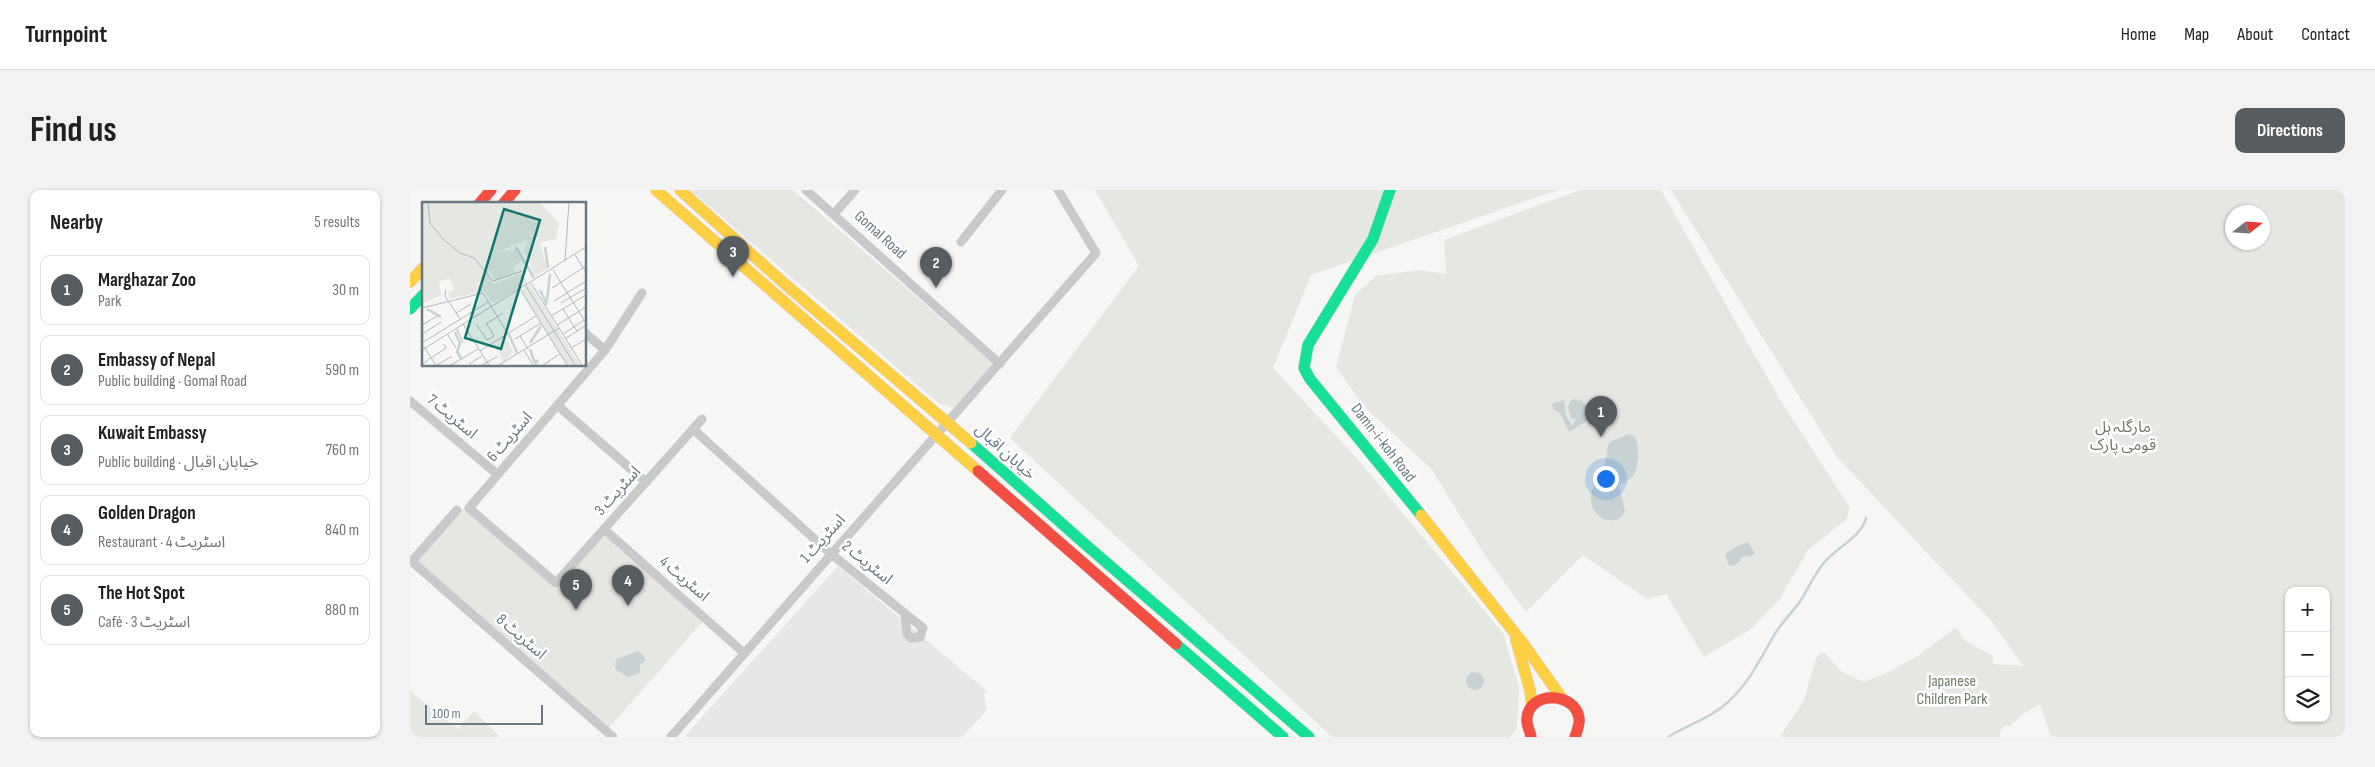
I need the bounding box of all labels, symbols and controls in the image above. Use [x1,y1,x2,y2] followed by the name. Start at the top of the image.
[25,20,107,49] text: Turnpoint
[2121,24,2156,45] text: Home
[2184,24,2209,45] text: Map
[2237,24,2273,45] text: About
[2301,24,2350,45] text: Contact
[2235,108,2345,153] button: Directions
[30,109,117,152] text: Find us
[422,202,586,366] inset map
[2225,205,2270,250] north arrow
[850,207,910,263] street label: Gomal Road
[50,210,103,235] text: Nearby
[314,213,360,232] text: 5 results
[717,236,749,277] pin: 3
[920,247,952,288] pin: 2
[98,269,196,292] text: Marghazar Zoo
[64,281,70,300] text: 1
[332,281,359,300] text: 30 m
[98,292,121,311] text: Park
[98,349,215,372] text: Embassy of Nepal
[63,361,71,380] text: 2
[326,361,359,380] text: 590 m
[98,372,247,391] text: Public building · Gomal Road
[423,391,481,443] street label: اسٹریٹ 7
[1585,396,1617,437] pin: 1
[1346,400,1420,486] street label: Damn-i-koh Road
[483,408,537,466] street label: اسٹریٹ 6
[2090,418,2156,455] park label: مارگلہ ہل قومی پارک
[971,420,1039,484] street label: خیابان اقبال
[98,422,207,445] text: Kuwait Embassy
[63,441,71,460] text: 3
[326,441,359,460] text: 760 m
[98,453,259,472] text: Public building · خیابان اقبال
[591,462,645,520] street label: اسٹریٹ 3
[1593,466,1619,492] your location
[98,502,196,525] text: Golden Dragon
[796,511,850,567] street label: اسٹریٹ 1
[63,521,71,540] text: 4
[325,521,359,540] text: 840 m
[98,533,225,552] text: Restaurant · اسٹریٹ 4
[838,537,896,589] street label: اسٹریٹ 2
[655,552,713,606] street label: اسٹریٹ 4
[612,565,644,606] pin: 4
[560,569,592,610] pin: 5
[98,582,185,605] text: The Hot Spot
[2285,587,2330,722] map controls
[2285,587,2330,632] button: +
[63,601,71,620] text: 5
[325,601,359,620] text: 880 m
[492,610,550,664] street label: اسٹریٹ 8
[98,613,190,632] text: Café · اسٹریٹ 3
[2285,632,2330,677] button: −
[1917,672,1987,709] park label: Japanese Children Park
[2285,677,2330,722] button: layers
[425,702,542,725] scale bar
[432,705,461,722] text: 100 m

